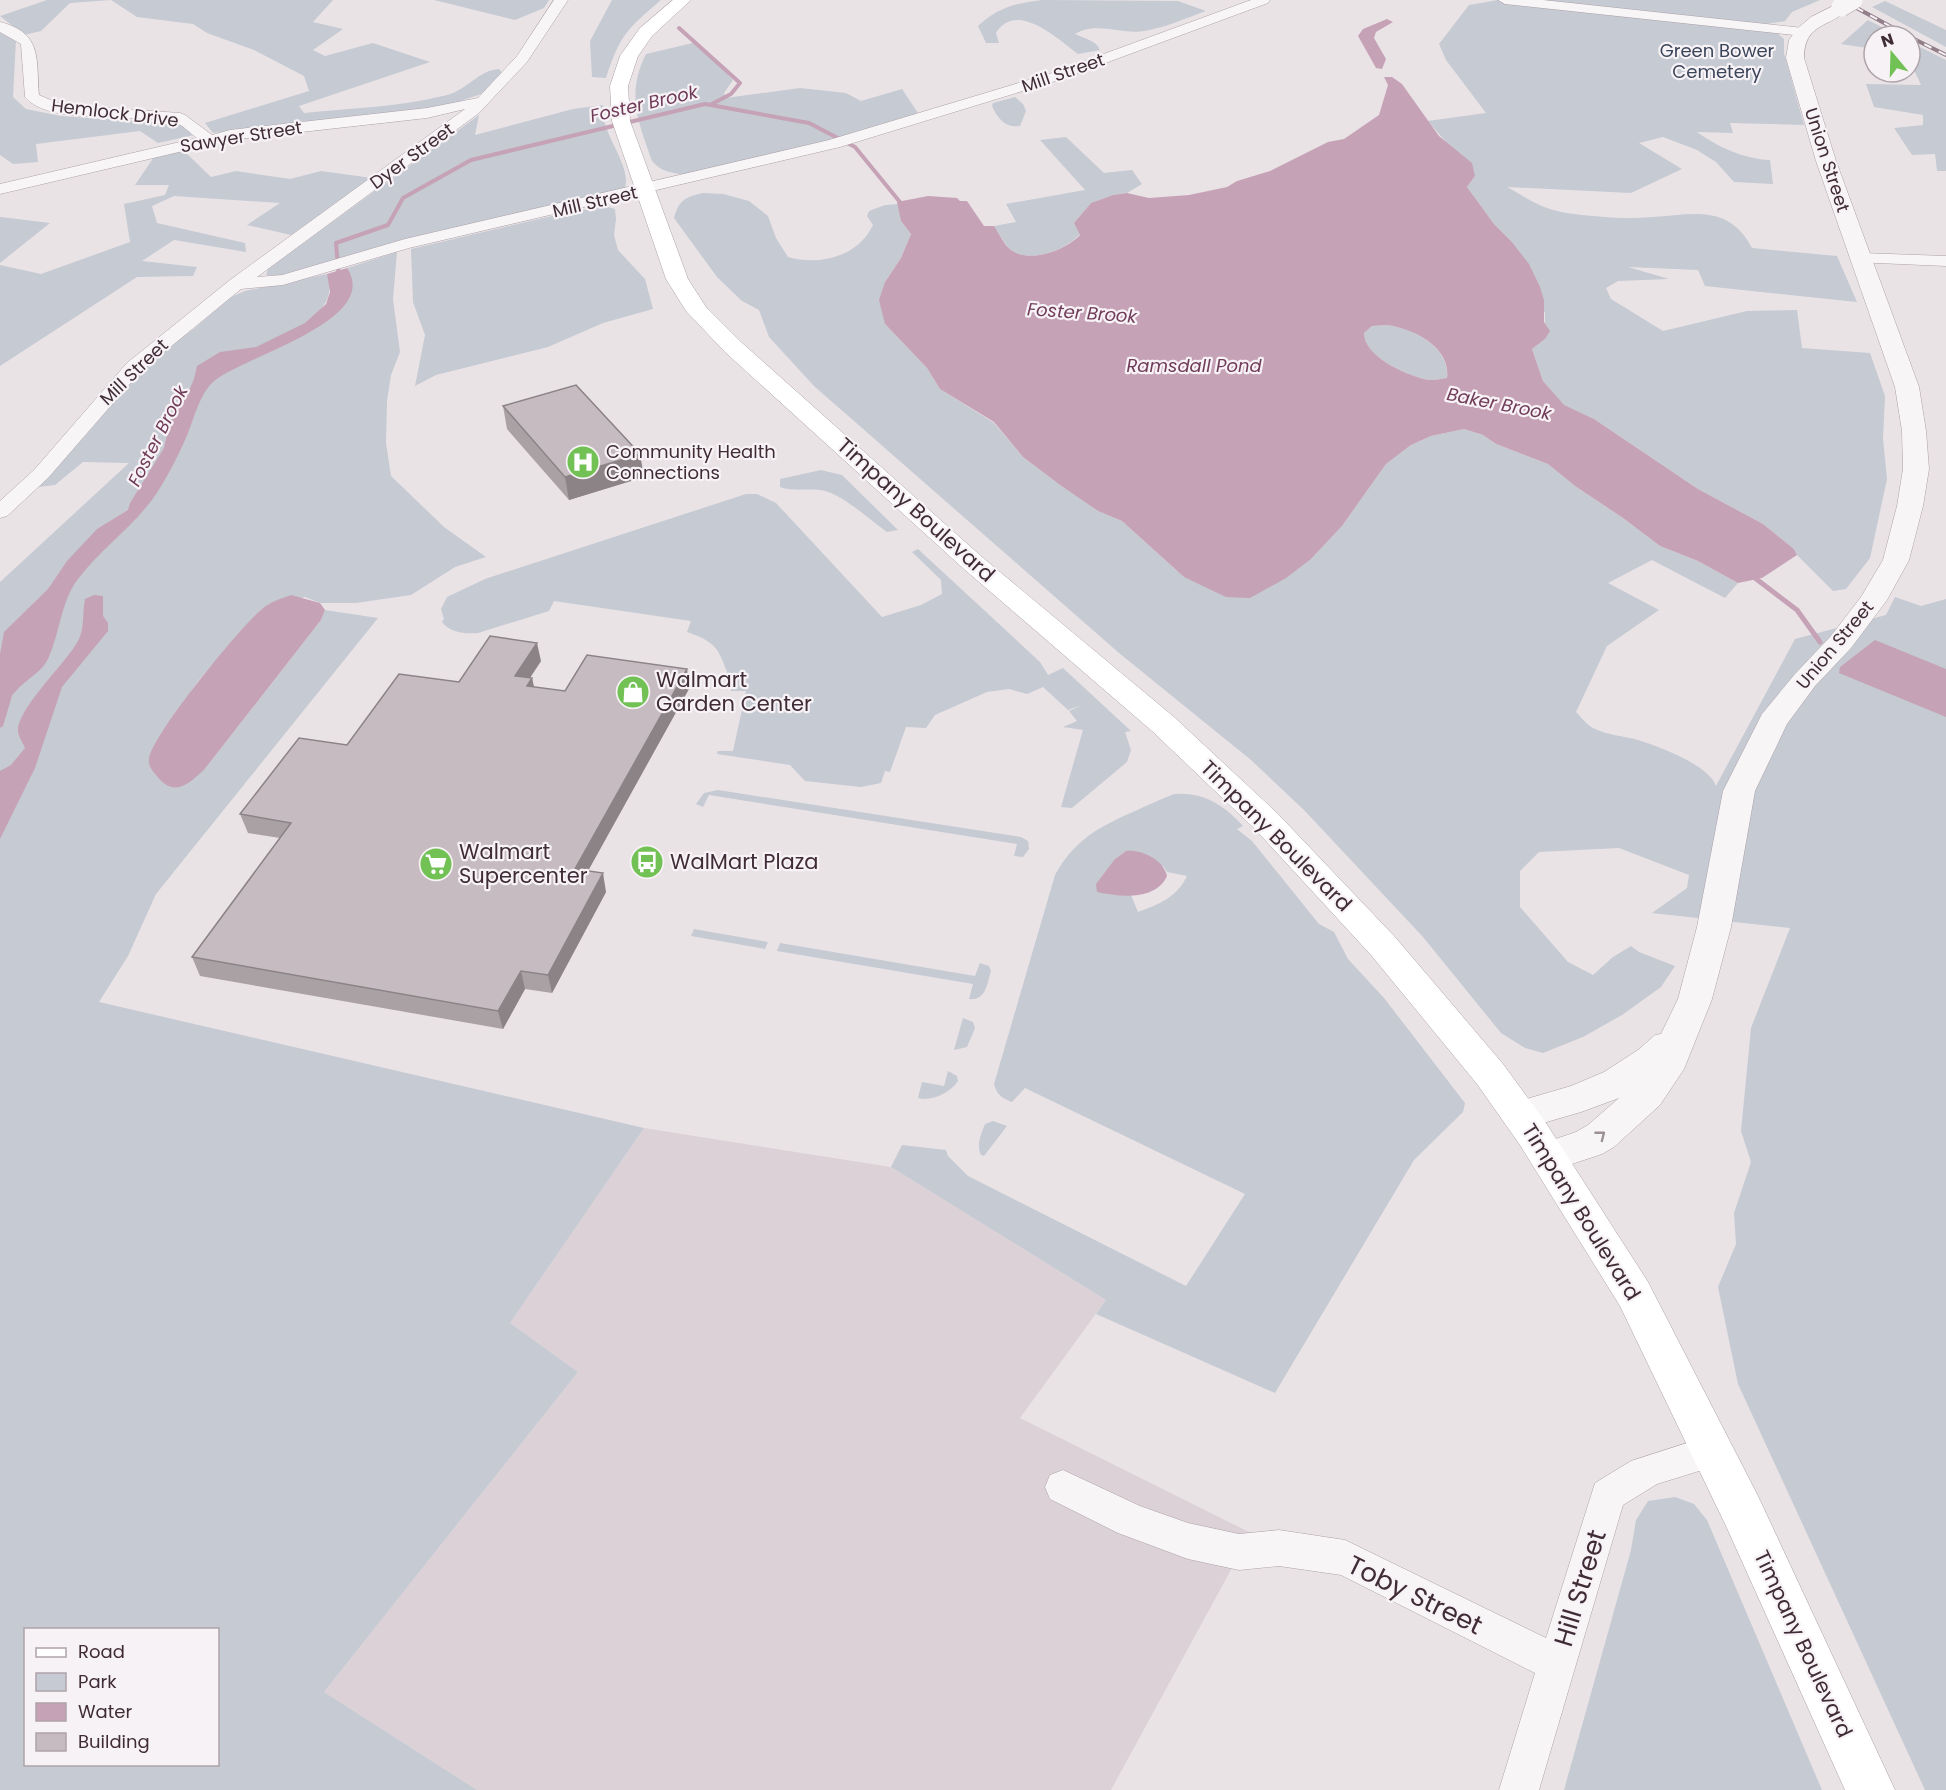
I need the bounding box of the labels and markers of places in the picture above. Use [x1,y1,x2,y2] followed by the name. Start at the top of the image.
[606,439,776,485] place label: Community Health Connections
[565,444,601,480] hospital icon: Community Health Connections
[656,665,812,718] place label: Walmart Garden Center
[615,674,651,710] shop icon: Walmart Garden Center
[459,837,588,890] place label: Walmart Supercenter
[629,844,665,880] bus stop icon: WalMart Plaza
[418,846,454,882] supermarket icon: Walmart Supercenter
[670,847,819,876] place label: WalMart Plaza

